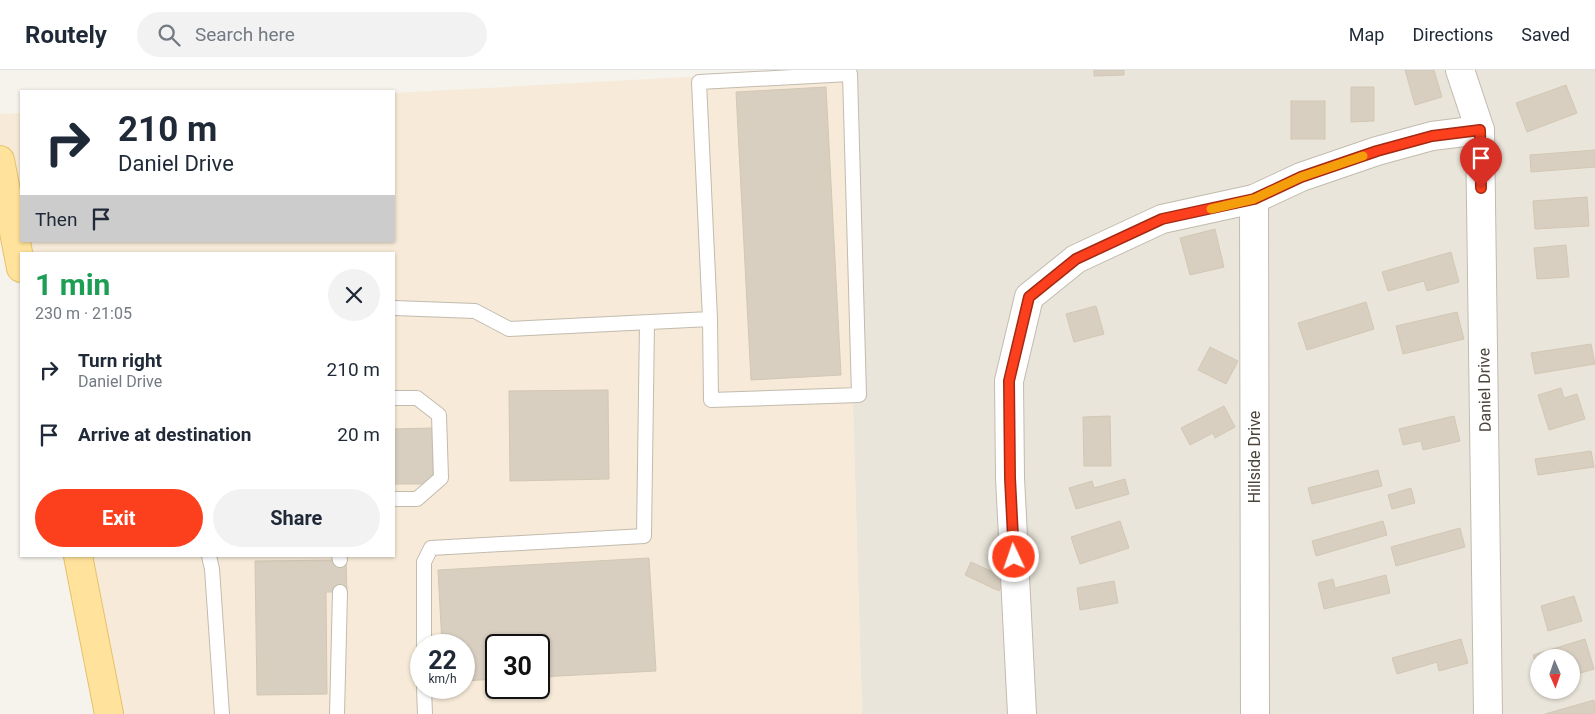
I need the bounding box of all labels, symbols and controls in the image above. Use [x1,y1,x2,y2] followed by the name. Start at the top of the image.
[137,12,487,57] search box
[25,21,107,49] text: Routely
[155,21,183,49] icon: search
[195,23,295,46] text: Search here
[1349,24,1384,45] text: Map
[1412,24,1493,45] text: Directions
[1521,24,1570,45] text: Saved
[118,109,217,150] text: 210 m
[35,110,100,175] icon: right
[1460,137,1502,188] pin
[1467,144,1495,172] icon: arrive
[118,151,234,176] text: Daniel Drive
[87,205,115,233] icon: arrive
[35,208,77,231] text: Then
[35,267,110,302] text: 1 min
[328,269,380,321] button: close
[35,304,132,323] text: 230 m · 21:05
[1474,348,1495,432] street label: Daniel Drive
[78,349,162,372] text: Turn right
[35,356,63,384] icon: right
[327,358,380,381] text: 210 m
[78,372,162,391] text: Daniel Drive
[1245,411,1264,503] street label: Hillside Drive
[35,421,63,449] icon: arrive
[78,423,251,446] text: Arrive at destination
[337,423,380,446] text: 20 m
[35,489,203,547] button: Exit
[213,489,380,547] button: Share
[987,530,1039,582] position arrow
[485,634,550,699] speed limit sign: 30
[428,646,457,675] text: 22
[1530,649,1580,699] north arrow
[1530,649,1580,699] map controls
[428,672,457,686] text: km/h

